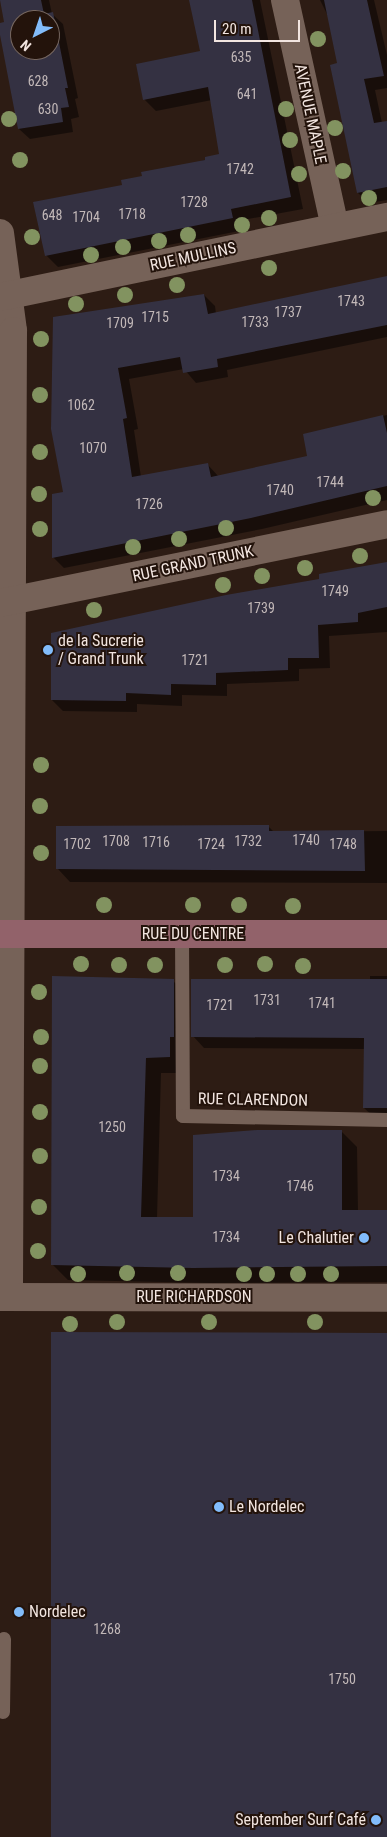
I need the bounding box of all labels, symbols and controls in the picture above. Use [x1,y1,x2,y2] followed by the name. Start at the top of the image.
[10,10,60,60] north arrow
[217,10,303,42] scale bar
[222,20,252,38] text: 20 m
[17,37,34,54] text: N
[231,49,251,65] house number: 635
[290,62,330,166] street label: AVENUE MAPLE
[28,73,48,89] house number: 628
[237,86,257,102] house number: 641
[38,101,58,117] house number: 630
[226,161,254,177] house number: 1742
[180,194,208,210] house number: 1728
[118,206,146,222] house number: 1718
[42,207,62,223] house number: 648
[72,209,100,225] house number: 1704
[148,239,238,275] street label: RUE MULLINS
[337,293,365,309] house number: 1743
[274,304,302,320] house number: 1737
[141,309,169,325] house number: 1715
[241,314,269,330] house number: 1733
[106,315,134,331] house number: 1709
[67,397,95,413] house number: 1062
[79,440,107,456] house number: 1070
[316,474,344,490] house number: 1744
[266,482,294,498] house number: 1740
[135,496,163,512] house number: 1726
[131,542,255,586] street label: RUE GRAND TRUNK
[321,583,349,599] house number: 1749
[247,600,275,616] house number: 1739
[58,631,144,669] place label: de la Sucrerie / Grand Trunk
[42,644,54,656] marker: de la Sucrerie / Grand Trunk
[181,652,209,668] house number: 1721
[292,832,320,848] house number: 1740
[102,833,130,849] house number: 1708
[234,833,262,849] house number: 1732
[142,834,170,850] house number: 1716
[63,836,91,852] house number: 1702
[197,836,225,852] house number: 1724
[329,836,357,852] house number: 1748
[142,924,244,944] street label: RUE DU CENTRE
[253,992,281,1008] house number: 1731
[308,995,336,1011] house number: 1741
[206,997,234,1013] house number: 1721
[198,1089,308,1111] street label: RUE CLARENDON
[98,1119,126,1135] house number: 1250
[212,1168,240,1184] house number: 1734
[286,1178,314,1194] house number: 1746
[279,1228,354,1248] place label: Le Chalutier
[212,1229,240,1245] house number: 1734
[358,1232,370,1244] marker: Le Chalutier
[136,1287,252,1307] street label: RUE RICHARDSON
[229,1497,304,1517] place label: Le Nordelec
[213,1501,225,1513] marker: Le Nordelec
[29,1602,86,1622] place label: Nordelec
[13,1606,25,1618] marker: Nordelec
[93,1621,121,1637] house number: 1268
[328,1671,356,1687] house number: 1750
[235,1810,366,1830] place label: September Surf Café
[370,1814,382,1826] marker: September Surf Café

